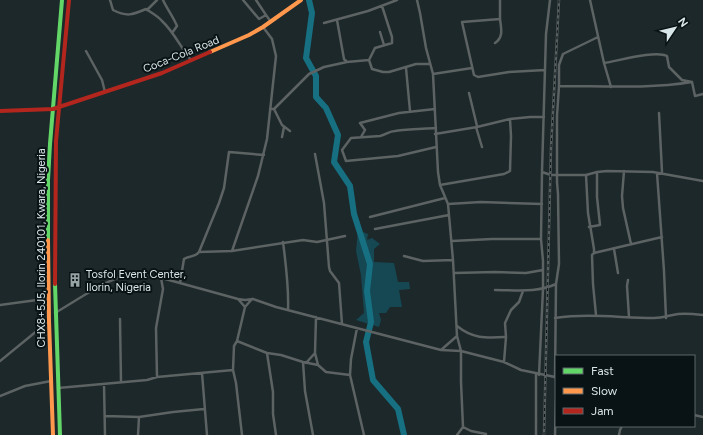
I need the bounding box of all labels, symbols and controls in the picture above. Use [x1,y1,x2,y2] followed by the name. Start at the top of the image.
[655,8,695,48] north arrow
[675,15,691,30] text: N
[141,33,221,76] street label: Coca-Cola Road
[35,148,48,348] street label: CHX8+5J5, Ilorin 240101, Kwara, Nigeria
[86,268,186,294] place label: Tosfol Event Center, Ilorin, Nigeria
[67,272,83,288] building icon: Tosfol Event Center, Ilorin, Nigeria
[555,355,695,427] legend
[591,364,614,378] text: Fast
[591,384,618,398] text: Slow
[591,404,614,418] text: Jam

